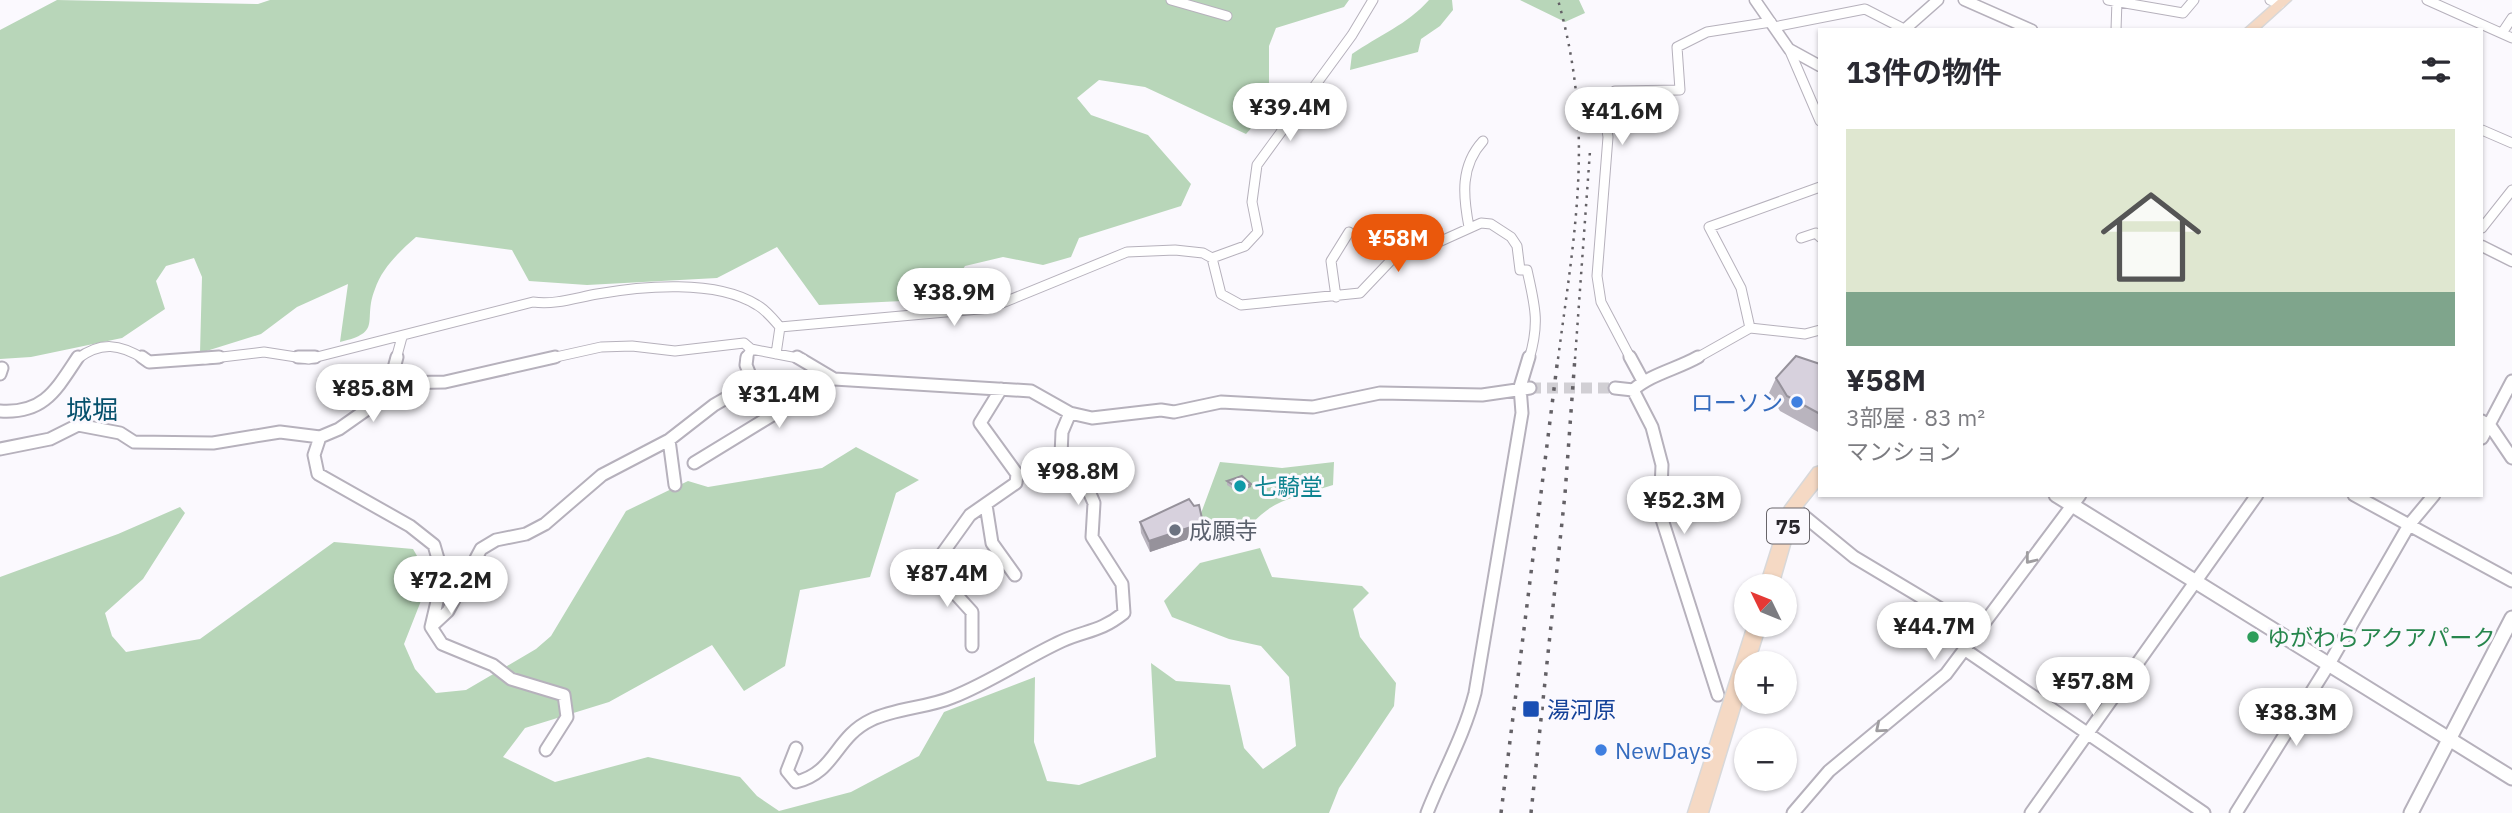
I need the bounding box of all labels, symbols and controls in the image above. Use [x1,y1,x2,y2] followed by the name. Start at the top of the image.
[2417,51,2455,89] icon: filters
[1846,52,2002,91] text: 13件の物件
[1233,83,1347,143] pin: ¥39.4M
[1565,88,1679,147] pin: ¥41.6M
[1249,91,1331,121] text: ¥39.4M
[1581,95,1663,125] text: ¥41.6M
[2088,174,2214,300] icon: home
[1357,215,1439,274] pin: ¥58M
[1367,222,1429,252] text: ¥58M
[897,268,1011,328] pin: ¥38.9M
[913,276,995,306] text: ¥38.9M
[1846,360,1926,399] text: ¥58M
[316,364,430,424] pin: ¥85.8M
[722,370,836,430] pin: ¥31.4M
[332,372,414,402] text: ¥85.8M
[738,378,820,408] text: ¥31.4M
[1691,387,1783,417] place label: ローソン
[66,392,118,426] district label: 城堀
[1789,394,1805,410] marker: ローソン
[1846,402,1985,432] text: 3部屋 · 83 m²
[1846,436,1961,466] text: マンション
[1021,448,1135,507] pin: ¥98.8M
[1037,455,1119,485] text: ¥98.8M
[1254,471,1323,501] place label: 七騎堂
[1627,476,1741,536] pin: ¥52.3M
[1232,478,1248,494] marker: 七騎堂
[1643,484,1725,514] text: ¥52.3M
[1767,508,1809,544] road number: 75
[1189,515,1258,545] place label: 成願寺
[1167,522,1183,538] marker: 成願寺
[890,550,1004,609] pin: ¥87.4M
[2026,552,2039,564] one-way arrow
[394,556,508,616] pin: ¥72.2M
[906,557,988,587] text: ¥87.4M
[410,564,492,594] text: ¥72.2M
[1734,574,1797,637] north arrow
[1734,574,1797,791] map controls
[1877,602,1991,662] pin: ¥44.7M
[1893,610,1975,640] text: ¥44.7M
[2267,622,2495,652] place label: ゆがわらアクアパーク
[2245,629,2261,645] marker: ゆがわらアクアパーク
[1734,651,1797,714] button: +
[2036,658,2150,717] pin: ¥57.8M
[2052,665,2134,695] text: ¥57.8M
[2239,688,2353,748] pin: ¥38.3M
[1547,694,1616,724] place label: 湯河原
[2255,696,2337,726] text: ¥38.3M
[1521,699,1541,719] marker: 湯河原
[1876,720,1888,733] one-way arrow
[1734,728,1797,791] button: −
[1615,735,1712,765] place label: NewDays
[1593,742,1609,758] marker: NewDays

